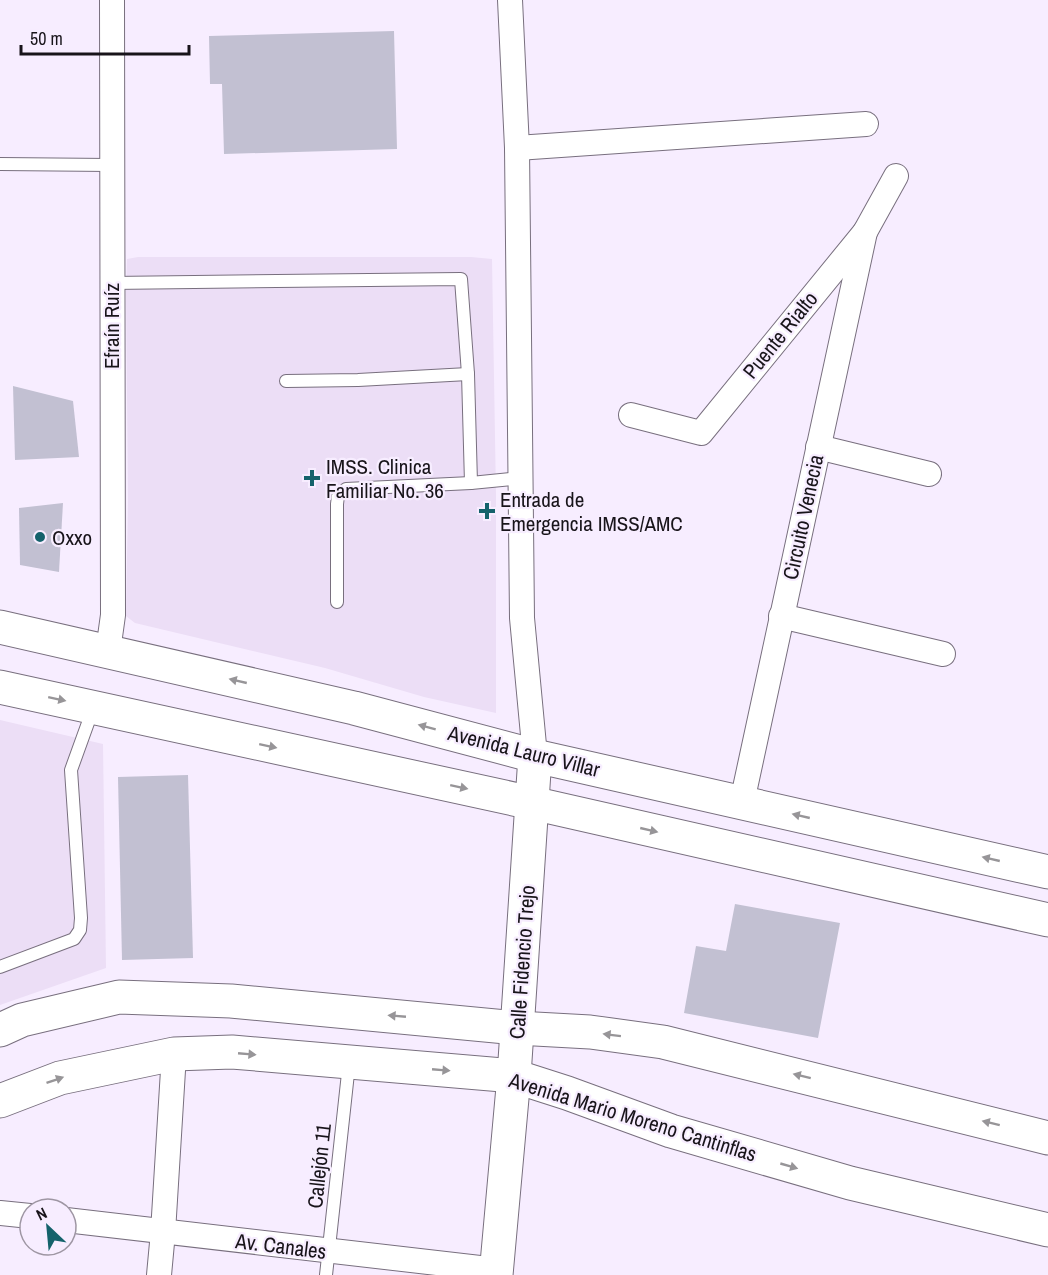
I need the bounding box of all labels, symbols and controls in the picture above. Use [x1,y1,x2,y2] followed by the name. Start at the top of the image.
[21,18,189,56] scale bar
[30,26,63,51] text: 50 m
[97,283,126,369] street label: Efraín Ruíz
[736,285,824,385] street label: Puente Rialto
[776,451,831,582] street label: Circuito Venecia
[326,452,444,505] place label: IMSS. Clinica Familiar No. 36
[303,469,321,487] marker: IMSS. Clinica Familiar No. 36
[500,485,683,538] place label: Entrada de Emergencia IMSS/AMC
[478,502,496,520] marker: Entrada de Emergencia IMSS/AMC
[52,523,92,552] place label: Oxxo
[33,530,47,544] marker: Oxxo
[229,676,247,686] one-way arrow
[48,695,66,705] one-way arrow
[444,718,603,784] street label: Avenida Lauro Villar
[418,722,436,732] one-way arrow
[259,742,278,751] one-way arrow
[449,783,468,793] one-way arrow
[791,811,810,820] one-way arrow
[640,825,658,835] one-way arrow
[982,854,1000,864] one-way arrow
[502,884,542,1040] street label: Calle Fidencio Trejo
[387,1011,406,1021] one-way arrow
[602,1030,621,1040] one-way arrow
[237,1049,256,1058] one-way arrow
[431,1065,450,1075] one-way arrow
[505,1065,760,1168] street label: Avenida Mario Moreno Cantinflas
[793,1071,811,1081] one-way arrow
[46,1075,64,1085] one-way arrow
[982,1118,1000,1128] one-way arrow
[300,1122,338,1210] street label: Callejón 11
[780,1161,798,1171] one-way arrow
[18,1197,78,1257] north arrow
[32,1202,51,1225] text: N
[233,1226,328,1266] street label: Av. Canales

